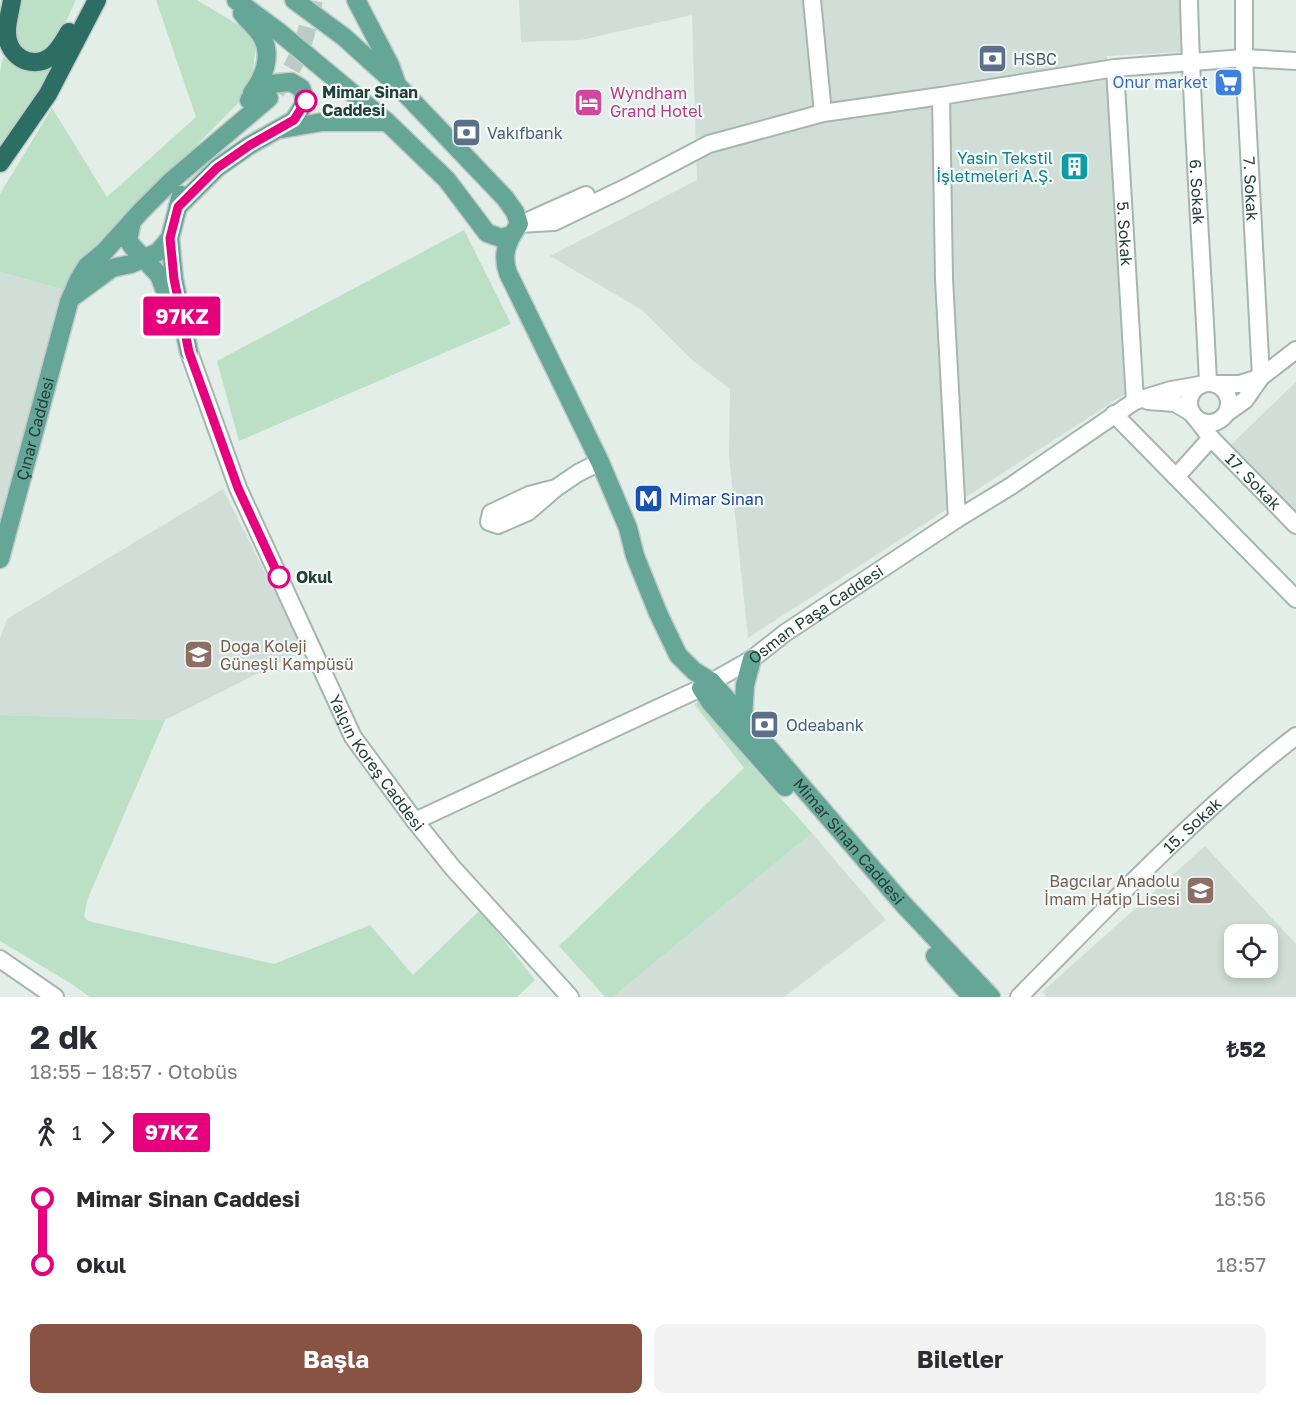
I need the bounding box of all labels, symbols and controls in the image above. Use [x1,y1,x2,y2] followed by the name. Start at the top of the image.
[976,43,1008,75] bank icon: HSBC
[1013,49,1057,69] place label: HSBC
[1213,66,1245,98] supermarket icon: Onur market
[1113,72,1208,92] place label: Onur market
[322,82,418,120] place label: Mimar Sinan Caddesi
[610,83,703,121] place label: Wyndham Grand Hotel
[573,86,605,118] hotel icon: Wyndham Grand Hotel
[295,90,317,112] marker: Mimar Sinan Caddesi
[450,117,482,149] bank icon: Vakıfbank
[487,123,563,143] place label: Vakıfbank
[936,148,1053,186] place label: Yasin Tekstil İşletmeleri A.Ş.
[1058,151,1090,183] building icon: Yasin Tekstil İşletmeleri A.Ş.
[1239,156,1263,221] street label: 7. Sokak
[1186,159,1209,225] street label: 6. Sokak
[1113,201,1137,267] street label: 5. Sokak
[140,296,224,336] line badge: 97KZ
[155,303,209,329] text: 97KZ
[12,375,58,482] street label: Çınar Caddesi
[1221,449,1286,514] street label: 17. Sokak
[632,483,664,515] metro station icon: Mimar Sinan
[669,489,764,509] place label: Mimar Sinan
[744,561,887,668] street label: Osman Paşa Caddesi
[268,566,290,588] marker: Okul
[296,567,333,587] place label: Okul
[220,636,354,674] place label: Doğa Koleji Güneşli Kampüsü
[183,639,215,671] school or university icon: Doğa Koleji Güneşli Kampüsü
[325,691,429,835] street label: Yalçın Koreş Caddesi
[749,709,781,741] bank icon: Odeabank
[786,715,864,735] place label: Odeabank
[789,774,909,909] street label: Mimar Sinan Caddesi
[1159,793,1226,857] street label: 15. Sokak
[1044,871,1180,909] place label: Bağcılar Anadolu İmam Hatip Lisesi
[1185,874,1217,906] school or university icon: Bağcılar Anadolu İmam Hatip Lisesi
[1224,924,1278,978] map controls
[1224,924,1278,978] button: locate
[30,1017,98,1056] text: 2 dk
[1227,1035,1266,1062] text: ₺52
[30,1059,238,1083] text: 18:55 – 18:57 · Otobüs
[30,1116,63,1149] icon: walk
[91,1116,124,1149] icon: forward
[145,1119,198,1145] text: 97KZ
[72,1120,82,1144] text: 1
[76,1185,300,1212] text: Mimar Sinan Caddesi
[1214,1186,1266,1210] text: 18:56
[76,1251,126,1278] text: Okul
[1216,1252,1266,1276] text: 18:57
[30,1324,642,1393] button: Başla
[654,1324,1266,1393] button: Biletler

